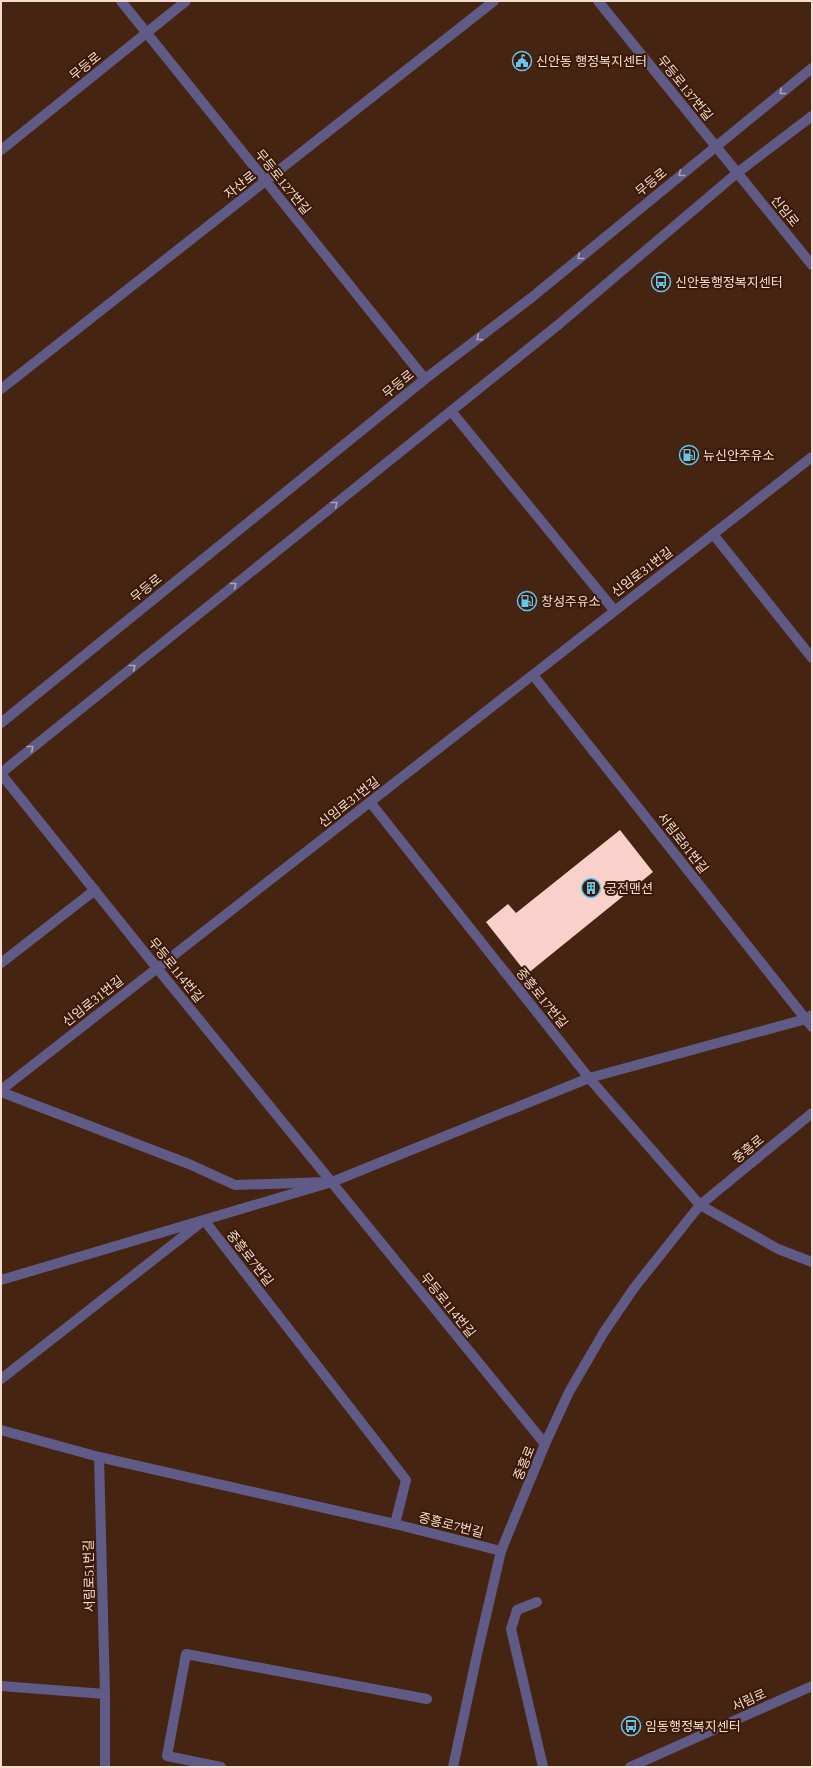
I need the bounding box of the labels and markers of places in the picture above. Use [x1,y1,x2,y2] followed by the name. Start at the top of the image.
[511,50,533,72] public building icon: 신안동 행정복지센터
[536,54,647,69] place label: 신안동 행정복지센터
[650,271,672,293] bus stop icon: 신안동행정복지센터
[675,275,783,290] place label: 신안동행정복지센터
[678,444,700,466] fuel station icon: 뉴신안주유소
[703,448,775,463] place label: 뉴신안주유소
[516,590,538,612] fuel station icon: 창성주유소
[541,594,601,609] place label: 창성주유소
[580,877,602,899] building icon: 궁전맨션
[605,881,653,896] place label: 궁전맨션
[620,1715,642,1737] bus stop icon: 임동행정복지센터
[645,1719,741,1734] place label: 임동행정복지센터

